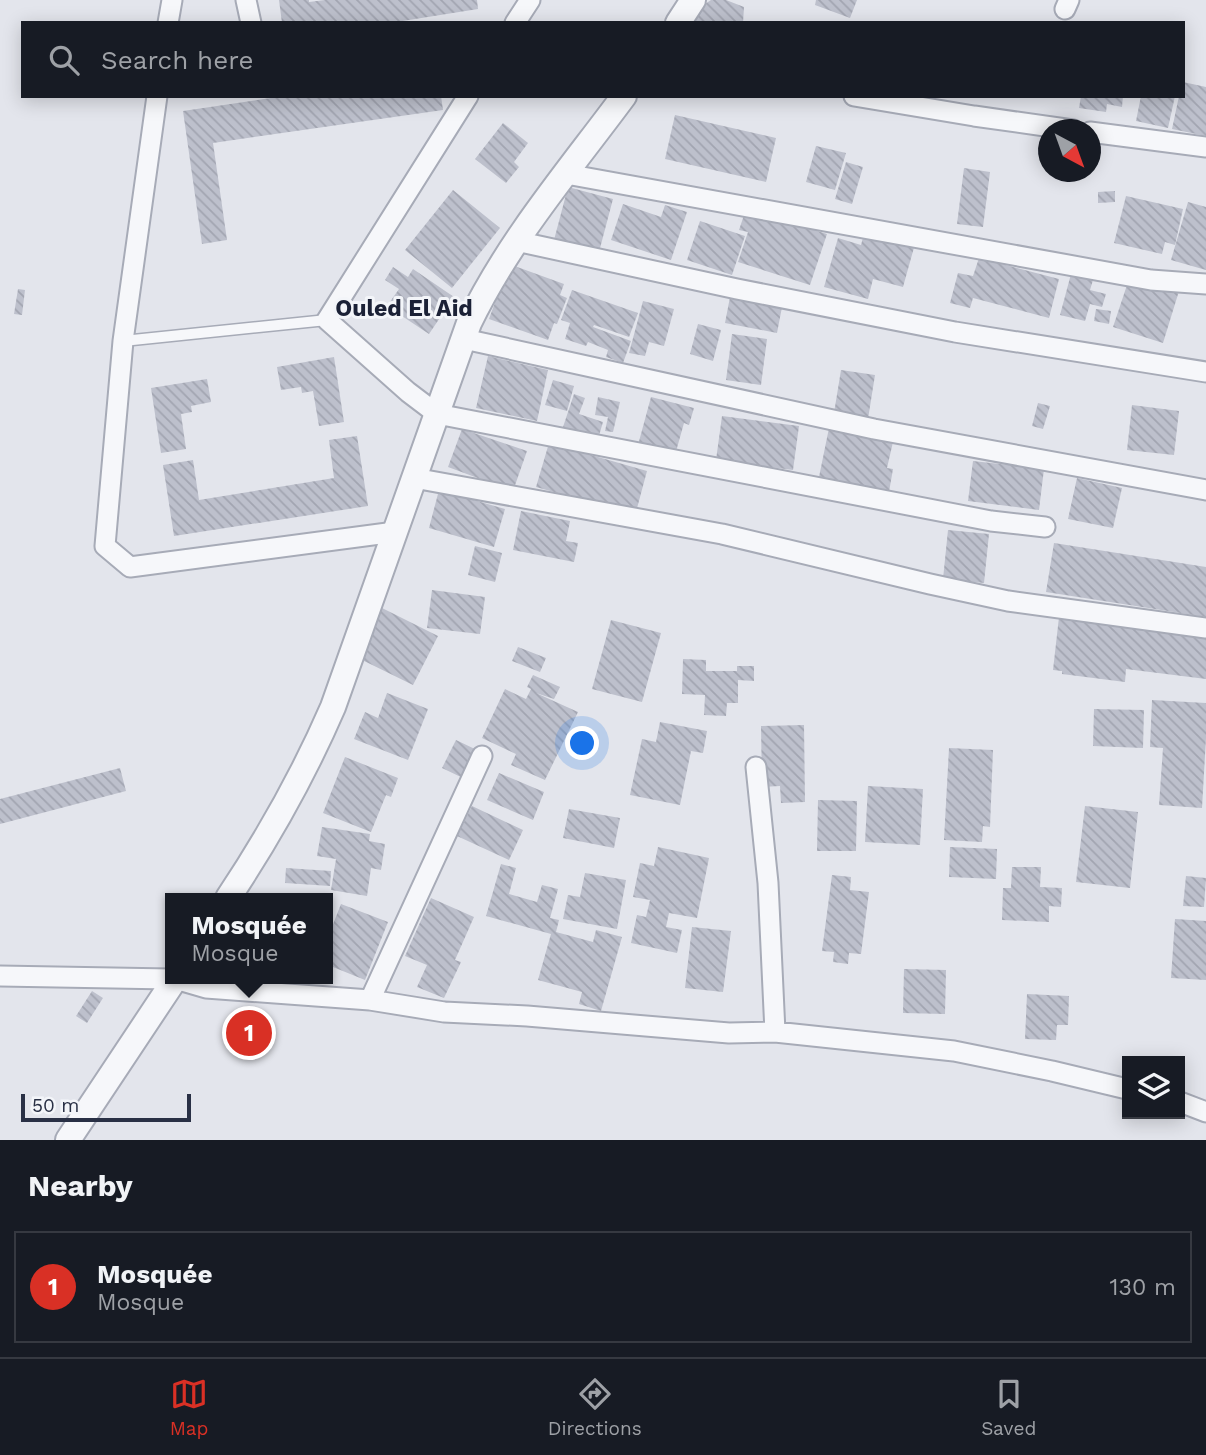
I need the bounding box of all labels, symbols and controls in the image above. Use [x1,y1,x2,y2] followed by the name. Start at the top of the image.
[21,21,1185,98] search box
[45,41,83,79] icon: search
[101,45,253,75] text: Search here
[1038,119,1101,182] north arrow
[335,295,473,322] district label: Ouled El Aid
[565,726,599,760] your location
[165,893,333,984] popup
[191,910,307,940] text: Mosquée
[191,940,279,967] text: Mosque
[226,1007,272,1059] pin: 1
[1122,1056,1185,1119] map controls
[1122,1056,1185,1119] button: layers
[21,1091,191,1123] scale bar
[32,1094,79,1117] text: 50 m
[28,1168,133,1203] text: Nearby
[97,1259,212,1289] text: Mosquée
[48,1274,58,1301] text: 1
[1110,1274,1176,1301] text: 130 m
[97,1289,184,1316] text: Mosque
[170,1375,208,1440] tab: Map
[548,1375,642,1440] tab: Directions
[981,1375,1036,1440] tab: Saved

